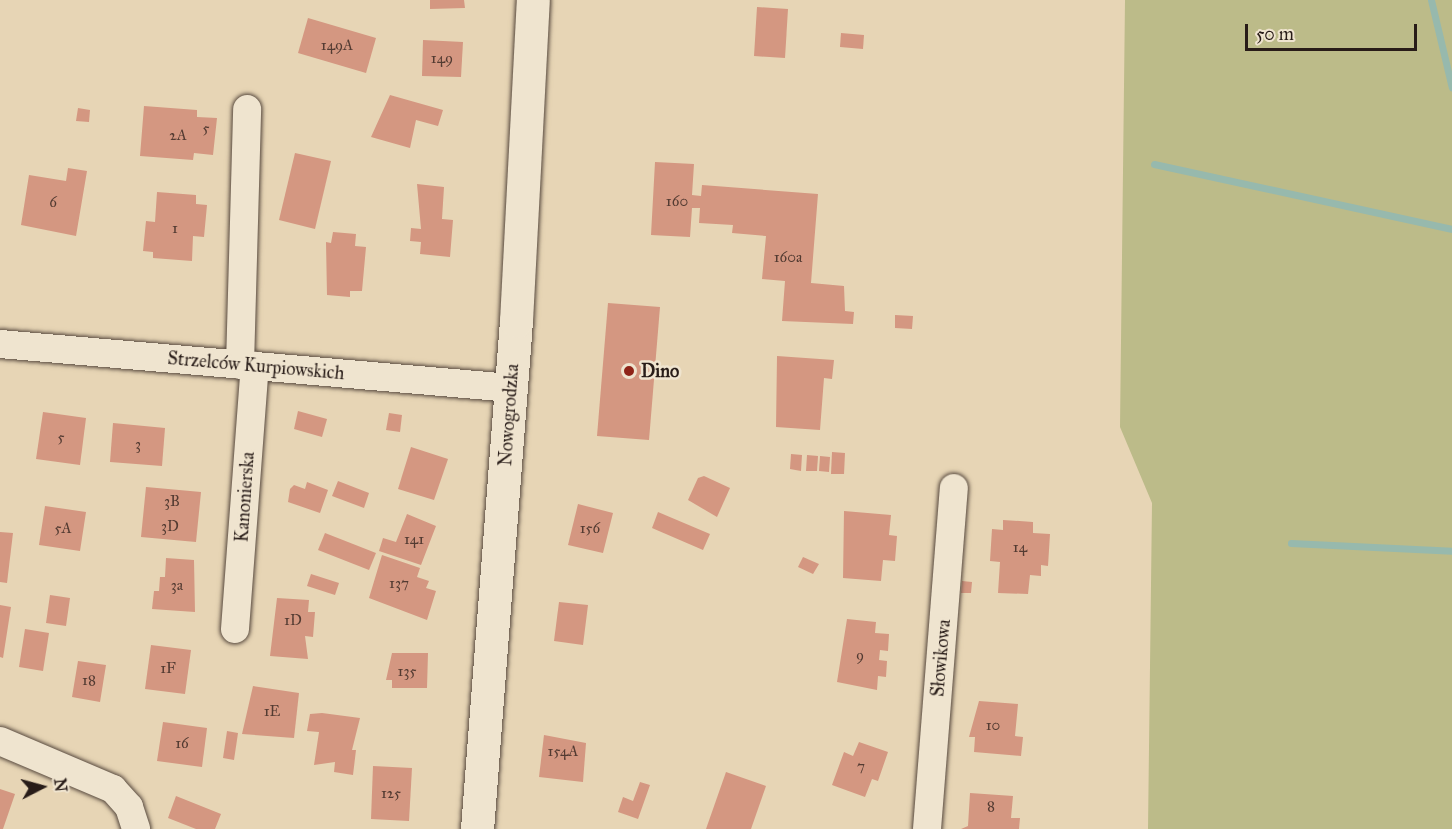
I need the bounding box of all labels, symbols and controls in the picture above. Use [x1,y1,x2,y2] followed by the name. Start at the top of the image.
[1248,12,1420,50] scale bar
[1256,23,1294,45] text: 50 m
[321,37,353,55] house number: 149A
[431,50,453,68] house number: 149
[203,120,209,138] house number: 5
[169,127,187,145] house number: 2A
[666,193,688,211] house number: 160
[49,194,57,212] house number: 6
[172,220,178,238] house number: 1
[774,249,802,267] house number: 160a
[167,348,345,384] street label: Strzelców Kurpiowskich
[641,360,679,382] place label: Dino
[495,363,523,467] street label: Nowogrodzka
[622,364,636,378] marker: Dino
[58,429,64,447] house number: 5
[135,436,141,454] house number: 3
[231,451,259,543] street label: Kanonierska
[164,493,180,511] house number: 3B
[161,518,179,536] house number: 3D
[54,520,72,538] house number: 5A
[580,520,600,538] house number: 156
[404,531,424,549] house number: 141
[1013,539,1027,557] house number: 14
[389,575,409,593] house number: 137
[171,577,183,595] house number: 3a
[284,612,302,630] house number: 1D
[927,618,955,698] street label: Słowikowa
[856,647,864,665] house number: 9
[160,660,176,678] house number: 1F
[398,663,416,681] house number: 135
[82,672,96,690] house number: 18
[264,703,280,721] house number: 1E
[986,717,1000,735] house number: 10
[175,735,189,753] house number: 16
[548,743,578,761] house number: 154A
[12,757,72,817] north arrow
[857,758,865,776] house number: 7
[50,777,71,793] text: N
[381,785,401,803] house number: 125
[987,798,995,816] house number: 8

